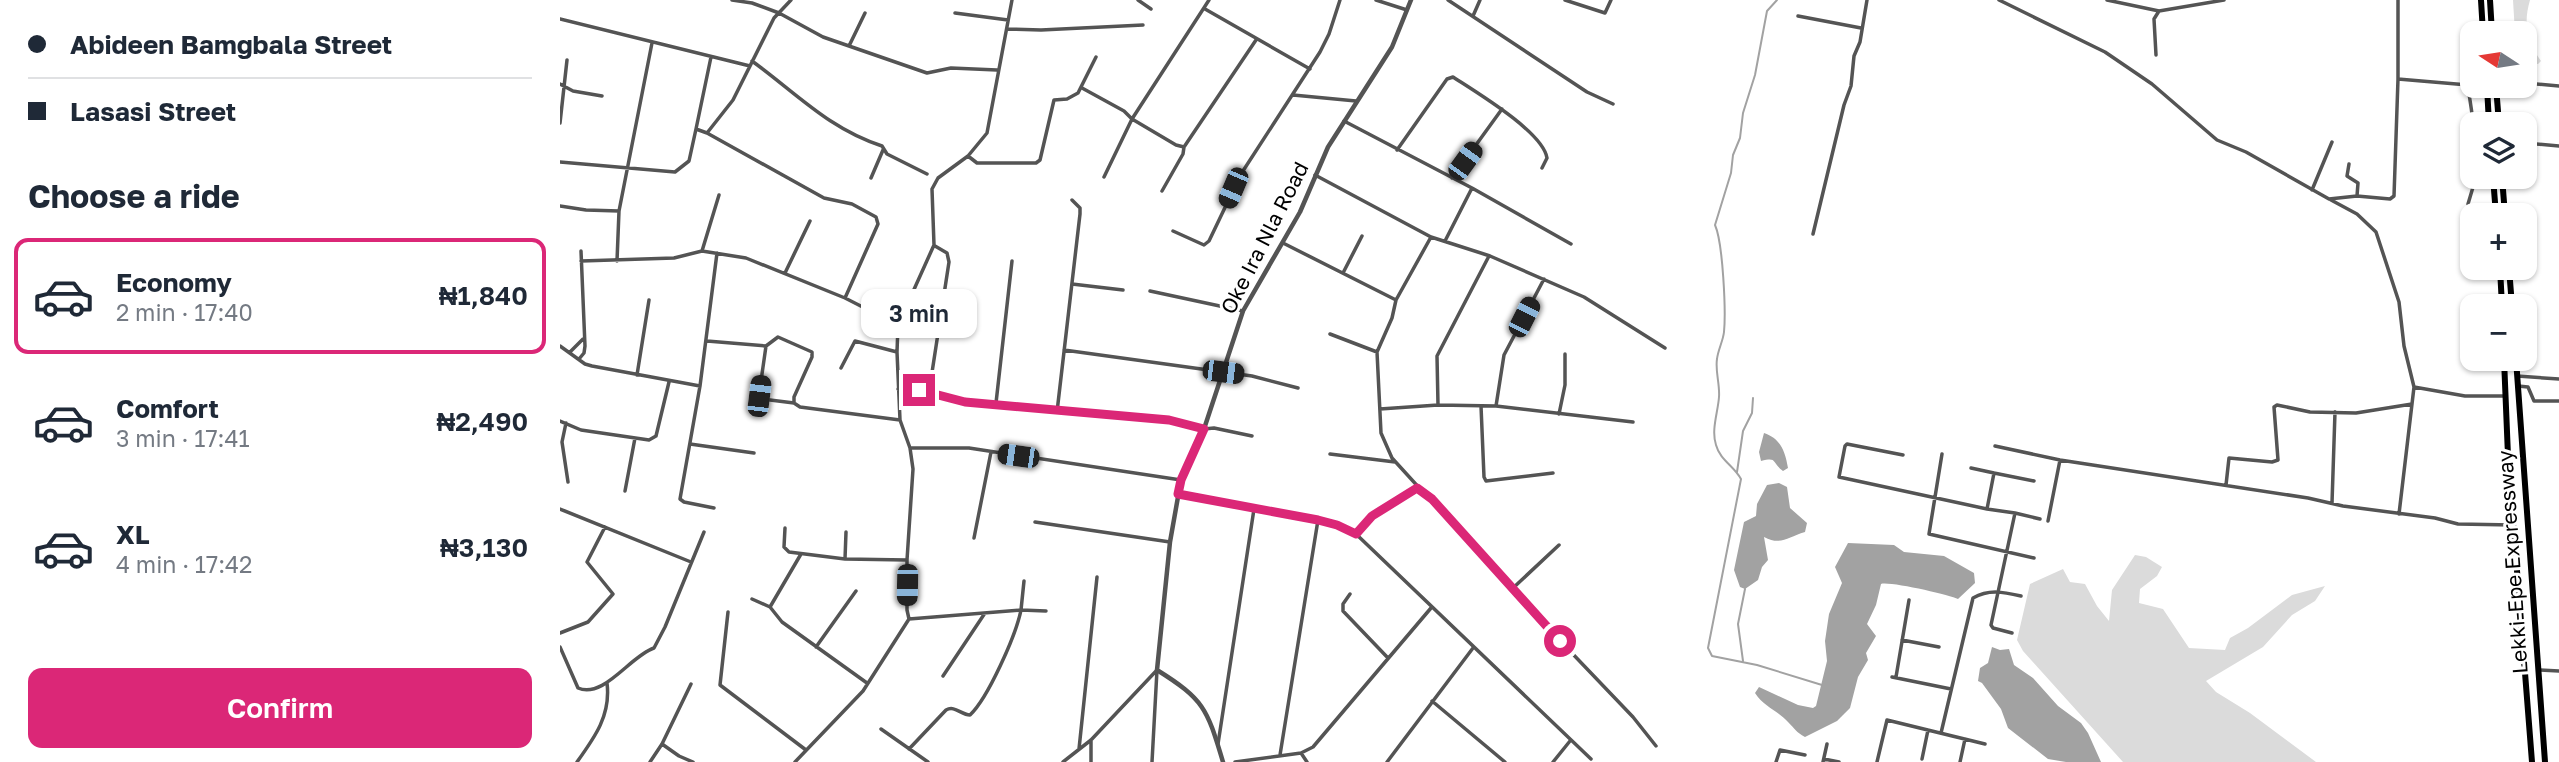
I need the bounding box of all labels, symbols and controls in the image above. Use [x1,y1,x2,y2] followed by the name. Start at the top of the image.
[2460,21,2538,98] north arrow
[2460,21,2537,371] map controls
[70,29,392,60] text: Abideen Bamgbala Street
[70,96,236,127] text: Lasasi Street
[2460,112,2537,189] button: layers
[1445,138,1486,184] car
[1215,157,1314,318] street label: Oke Ira Nla Road
[1216,165,1251,211] car
[28,177,240,215] text: Choose a ride
[2460,203,2537,280] button: +
[32,265,95,328] icon: car
[116,267,232,298] text: Economy
[439,280,528,311] text: ₦1,840
[861,288,977,338] callout: 3 min
[1506,294,1543,340] car
[2460,294,2537,371] button: −
[116,298,253,326] text: 2 min · 17:40
[889,299,949,327] text: 3 min
[1201,359,1246,385] car
[747,374,772,418] car
[903,374,935,406] route end
[32,391,95,454] icon: car
[116,393,219,424] text: Comfort
[436,406,528,437] text: ₦2,490
[116,424,250,452] text: 3 min · 17:41
[996,443,1041,469] car
[2491,449,2533,675] street label: Lekki-Epe Expressway
[32,517,95,580] icon: car
[116,519,150,550] text: XL
[440,532,528,563] text: ₦3,130
[116,550,252,578] text: 4 min · 17:42
[897,564,918,606] car
[1544,625,1576,657] route start
[28,668,532,748] button: Confirm

